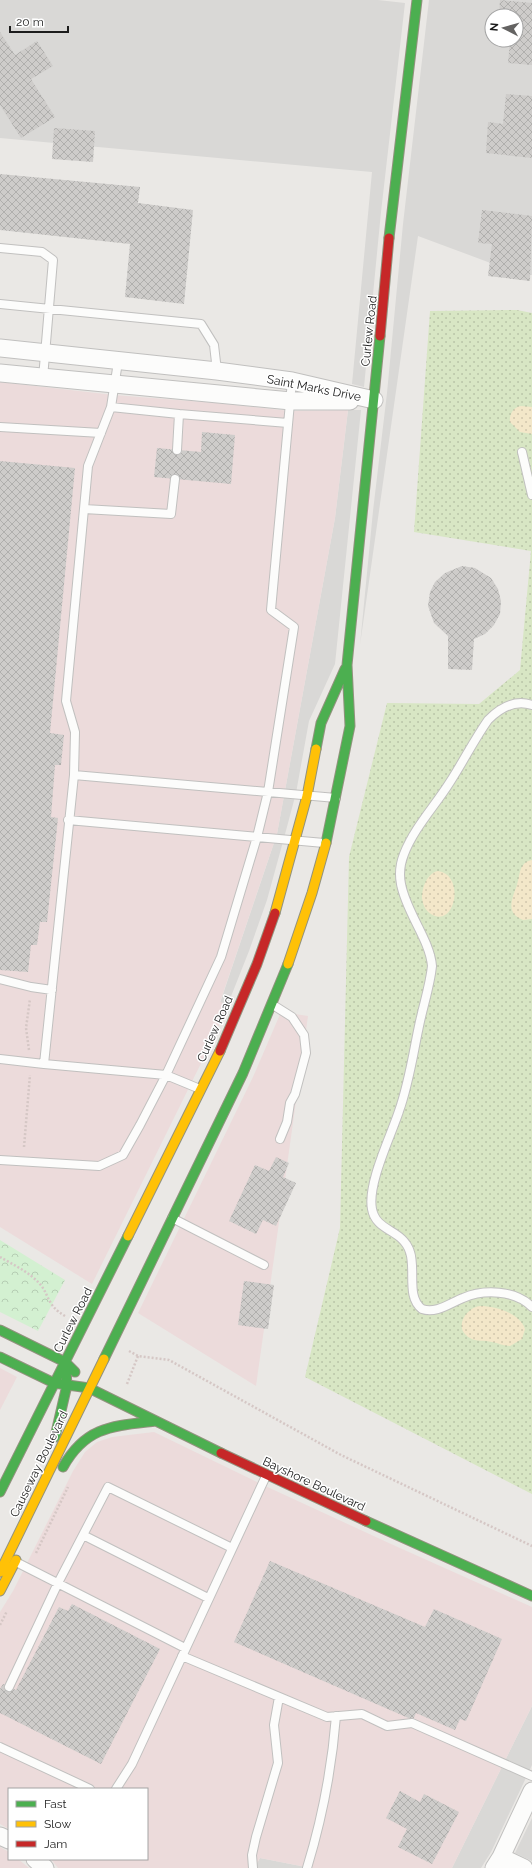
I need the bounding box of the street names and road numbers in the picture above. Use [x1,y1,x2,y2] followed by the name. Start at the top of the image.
[358,295,380,367] street label: Curlew Road
[266,372,362,404] street label: Saint Marks Drive
[194,994,236,1064] street label: Curlew Road
[51,1285,95,1355] street label: Curlew Road
[7,1409,71,1519] street label: Causeway Boulevard
[261,1454,367,1514] street label: Bayshore Boulevard

